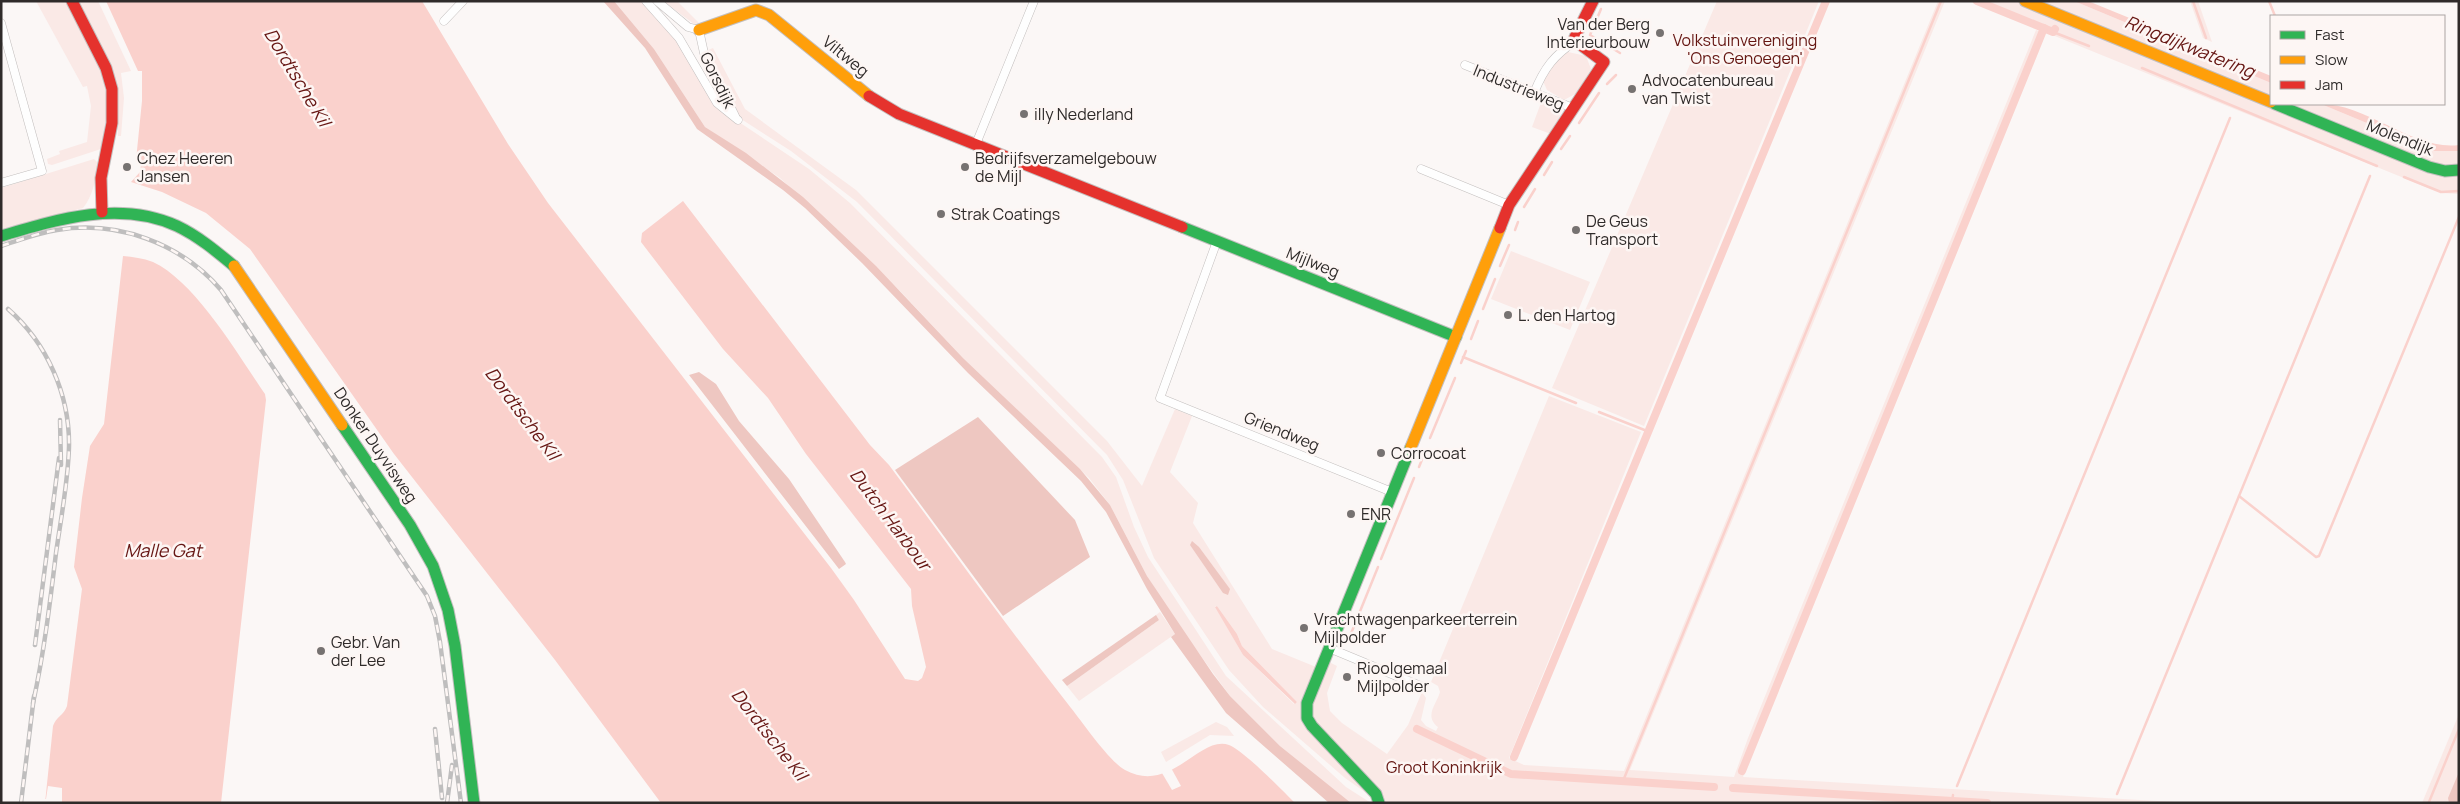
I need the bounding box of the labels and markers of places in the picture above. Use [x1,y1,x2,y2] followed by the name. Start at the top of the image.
[1546,13,1650,53] place label: Van der Berg Interieurbouw
[1654,27,1666,39] marker: Van der Berg Interieurbouw
[1642,69,1773,109] place label: Advocatenbureau van Twist
[1626,83,1638,95] marker: Advocatenbureau van Twist
[1034,103,1133,125] place label: illy Nederland
[1018,108,1030,120] marker: illy Nederland
[137,147,233,187] place label: Chez Heeren Jansen
[975,147,1157,187] place label: Bedrijfsverzamelgebouw de Mijl
[121,161,133,173] marker: Chez Heeren Jansen
[959,161,971,173] marker: Bedrijfsverzamelgebouw de Mijl
[951,203,1060,225] place label: Strak Coatings
[935,208,947,220] marker: Strak Coatings
[1586,210,1658,250] place label: De Geus Transport
[1570,224,1582,236] marker: De Geus Transport
[1518,304,1615,326] place label: L. den Hartog
[1502,309,1514,321] marker: L. den Hartog
[1391,442,1466,464] place label: Corrocoat
[1375,447,1387,459] marker: Corrocoat
[1361,503,1391,525] place label: ENR
[1345,508,1357,520] marker: ENR
[1314,608,1517,648] place label: Vrachtwagenparkeerterrein Mijlpolder
[1298,622,1310,634] marker: Vrachtwagenparkeerterrein Mijlpolder
[331,631,400,671] place label: Gebr. Van der Lee
[315,645,327,657] marker: Gebr. Van der Lee
[1357,657,1447,697] place label: Rioolgemaal Mijlpolder
[1341,671,1353,683] marker: Rioolgemaal Mijlpolder

